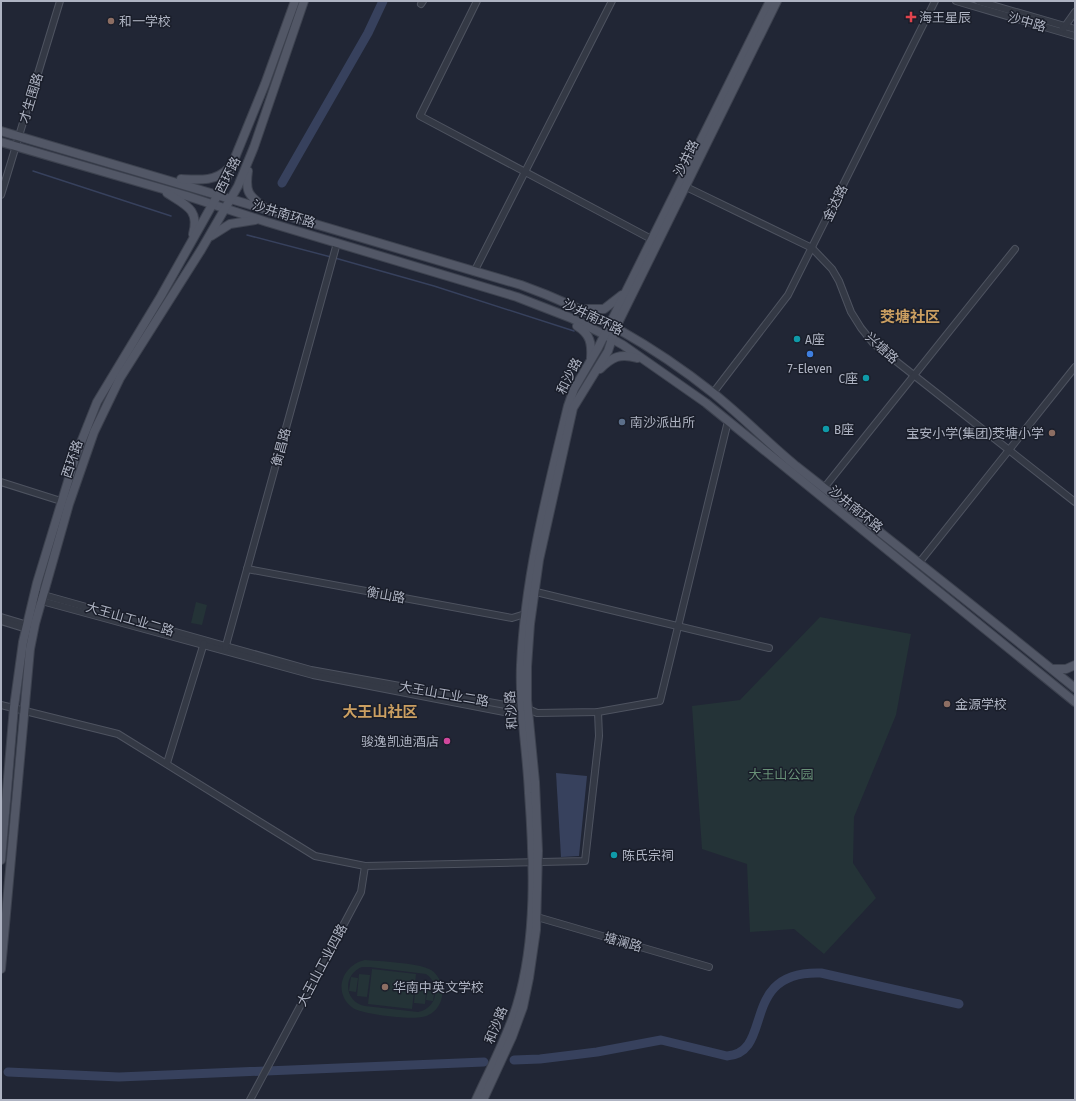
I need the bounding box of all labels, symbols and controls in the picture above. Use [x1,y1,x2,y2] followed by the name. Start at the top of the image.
[1006,9,1048,35] street label: 沙中路
[919,10,971,25] place label: 海王星辰
[906,12,916,22] marker: 海王星辰
[119,14,171,29] place label: 和一学校
[106,16,116,26] marker: 和一学校
[16,71,46,125] street label: 才生围路
[671,137,701,179] street label: 沙井路
[213,154,243,196] street label: 西环路
[820,182,850,224] street label: 金达路
[251,197,317,231] street label: 沙井南环路
[560,296,626,338] street label: 沙井南环路
[880,308,940,326] district label: 茭塘社区
[862,329,902,367] street label: 兴塘路
[805,332,825,347] place label: A座
[792,334,802,344] marker: A座
[805,349,815,359] marker: 7-Eleven
[553,355,585,397] street label: 和沙路
[788,361,832,376] place label: 7-Eleven
[838,371,858,386] place label: C座
[861,373,871,383] marker: C座
[630,415,695,430] place label: 南沙派出所
[617,417,627,427] marker: 南沙派出所
[834,422,854,437] place label: B座
[821,424,831,434] marker: B座
[269,426,293,468] street label: 衡昌路
[906,426,1044,441] place label: 宝安小学(集团)茭塘小学
[1047,428,1057,438] marker: 宝安小学(集团)茭塘小学
[59,438,85,480] street label: 西环路
[826,483,886,535] street label: 沙井南环路
[365,584,407,606] street label: 衡山路
[84,599,176,639] street label: 大王山工业二路
[398,679,490,709] street label: 大王山工业二路
[502,690,520,730] street label: 和沙路
[955,697,1007,712] place label: 金源学校
[942,699,952,709] marker: 金源学校
[342,703,418,721] district label: 大王山社区
[361,734,439,749] place label: 骏逸凯迪酒店
[442,736,452,746] marker: 骏逸凯迪酒店
[748,767,814,782] park label: 大王山公园
[622,848,674,863] place label: 陈氏宗祠
[609,850,619,860] marker: 陈氏宗祠
[294,921,350,1009] street label: 大王山工业四路
[602,929,644,955] street label: 塘澜路
[393,980,484,995] place label: 华南中英文学校
[380,982,390,992] marker: 华南中英文学校
[482,1004,510,1046] street label: 和沙路

